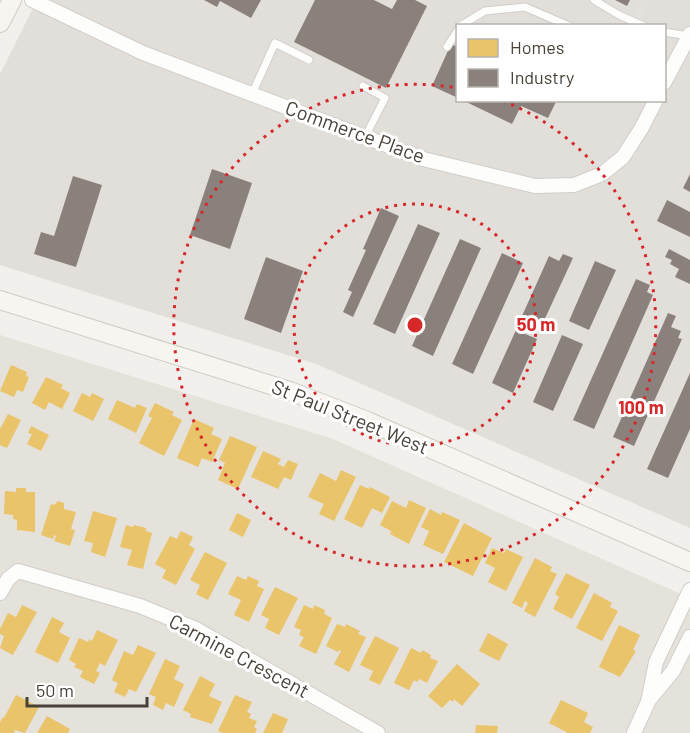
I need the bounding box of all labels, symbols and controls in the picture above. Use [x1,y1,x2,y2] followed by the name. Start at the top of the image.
[456,24,666,102] legend
[510,36,564,58] text: Homes
[510,66,574,88] text: Industry
[282,95,428,167] street label: Commerce Place
[517,313,555,335] text: 50 m
[405,315,425,335] centre of rings
[269,374,432,458] street label: St Paul Street West
[618,396,664,418] text: 100 m
[165,608,313,702] street label: Carmine Crescent
[27,670,147,708] scale bar
[36,679,74,701] text: 50 m

